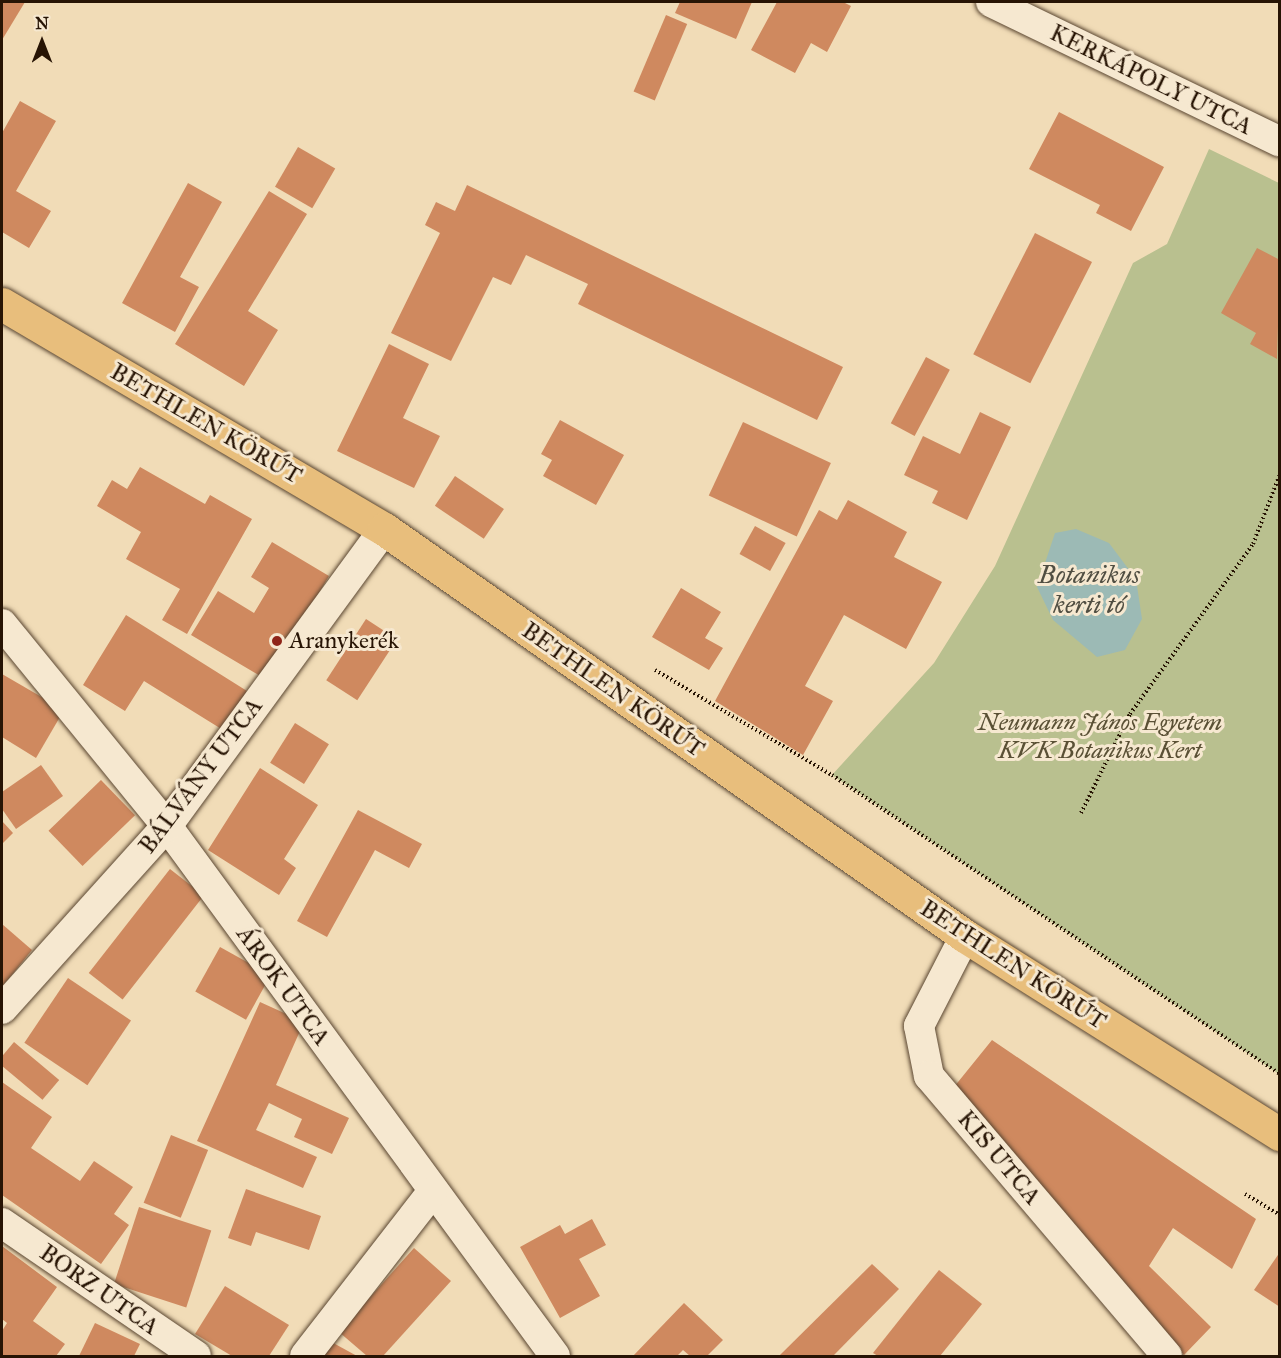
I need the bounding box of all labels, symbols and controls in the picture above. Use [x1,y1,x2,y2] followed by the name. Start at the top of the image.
[12,12,72,72] north arrow
[35,14,49,33] text: N
[1045,19,1257,141] street label: KERKÁPOLY UTCA
[105,357,307,491] street label: BETHLEN KÖRÚT
[1038,559,1140,620] water label: Botanikus kerti tó
[516,616,710,764] street label: BETHLEN KÖRÚT
[289,627,399,655] place label: Aranykerék
[270,634,284,648] marker: Aranykerék
[133,692,269,860] street label: BÁLVÁNY UTCA
[978,709,1222,765] park label: Neumann János Egyetem KVK Botanikus Kert
[914,894,1112,1036] street label: BETHLEN KÖRÚT
[230,921,336,1051] street label: ÁROK UTCA
[951,1105,1047,1211] street label: KIS UTCA
[34,1238,164,1342] street label: BORZ UTCA

